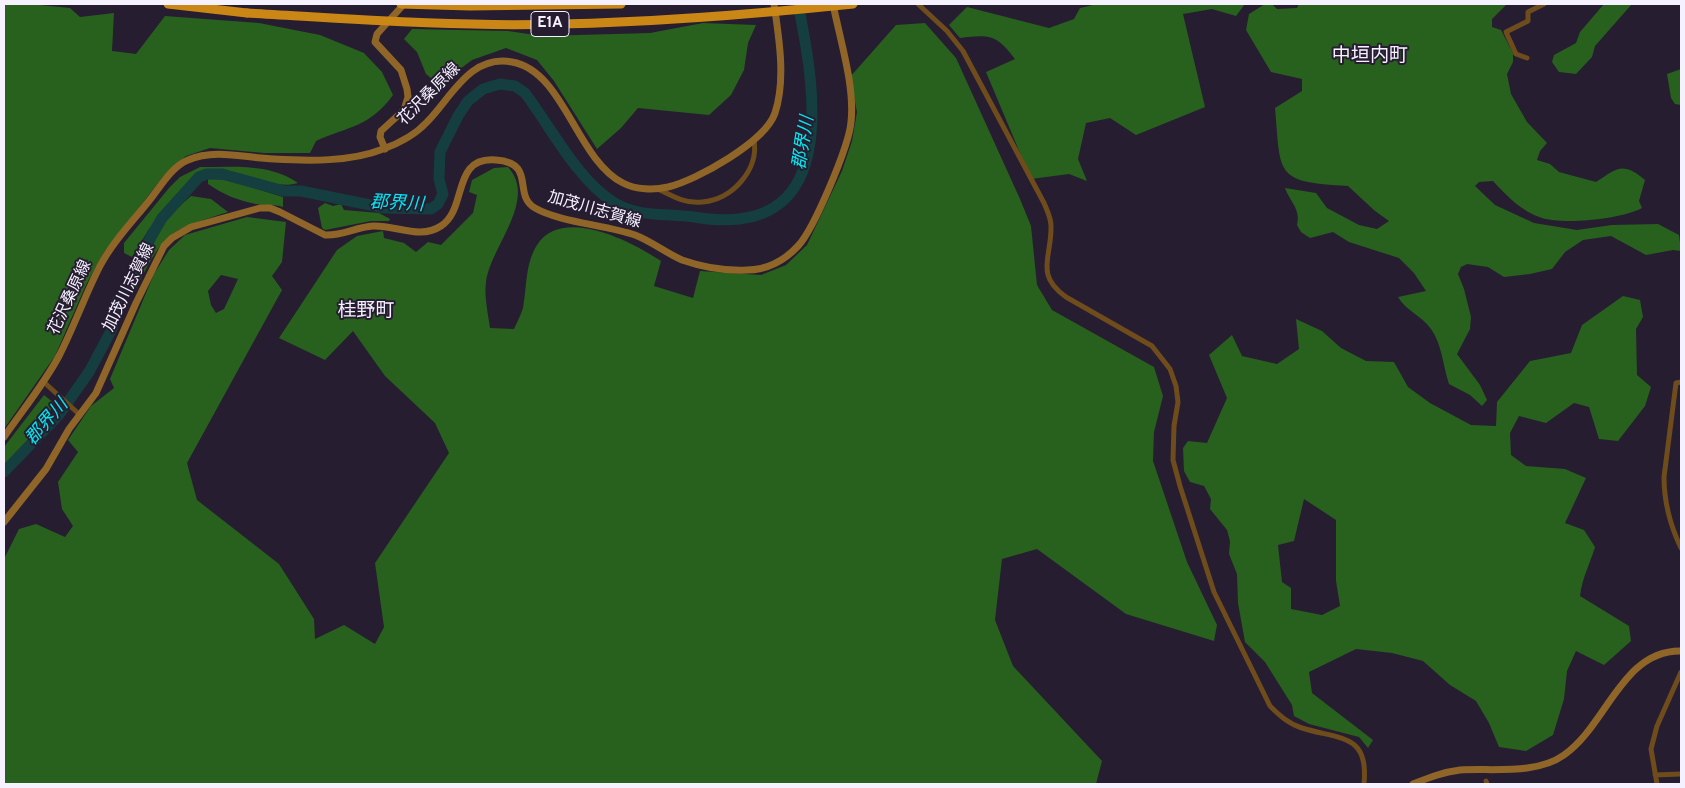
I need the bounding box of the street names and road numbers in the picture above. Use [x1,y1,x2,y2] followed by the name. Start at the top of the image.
[531,12,569,36] road number: E1A
[395,60,465,130] street label: 花沢桑原線
[545,189,643,233] street label: 加茂川志賀線
[100,241,160,335] street label: 加茂川志賀線
[45,258,97,338] street label: 花沢桑原線

